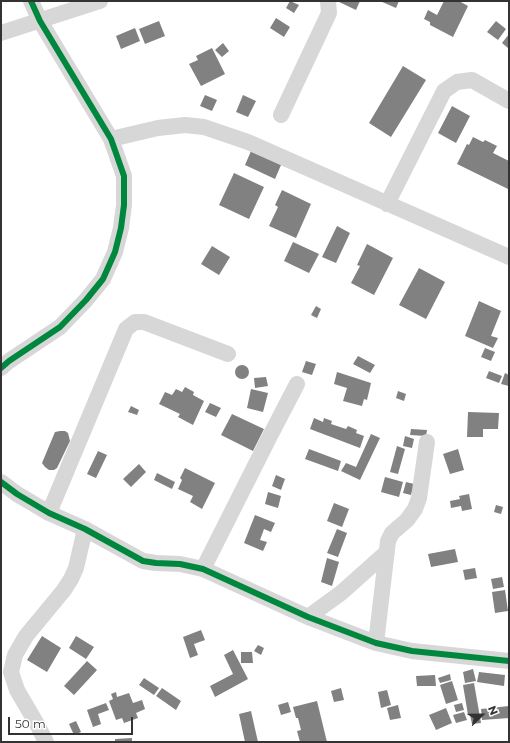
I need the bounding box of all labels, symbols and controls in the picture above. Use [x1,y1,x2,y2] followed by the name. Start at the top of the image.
[462,695,502,735] north arrow
[485,704,501,717] text: N
[10,709,135,735] scale bar
[15,716,46,731] text: 50 m

